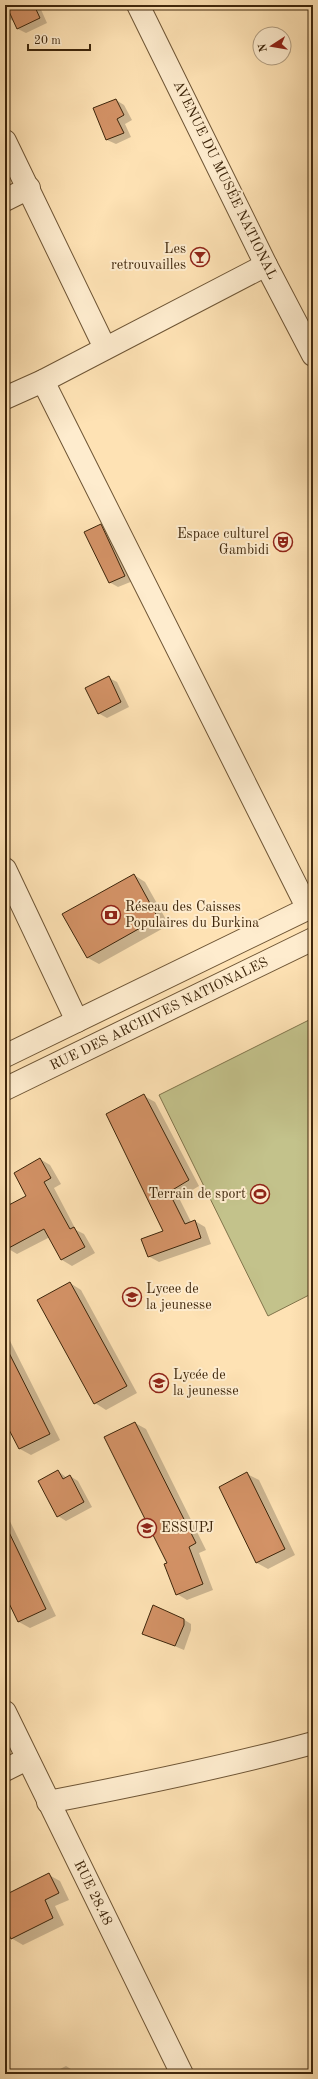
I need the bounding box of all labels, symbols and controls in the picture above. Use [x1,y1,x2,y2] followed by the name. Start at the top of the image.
[28,26,90,52] scale bar
[252,26,292,66] north arrow
[34,35,61,47] text: 20 m
[257,42,270,53] text: N
[171,77,282,282] street label: AVENUE DU MUSÉE NATIONAL
[111,242,186,272] place label: Les retrouvailles
[189,246,211,268] bar icon: Les retrouvailles
[177,527,269,557] place label: Espace culturel Gambidi
[272,531,294,553] theatre icon: Espace culturel Gambidi
[125,900,259,930] place label: Réseau des Caisses Populaires du Burkina
[100,904,122,926] bank icon: Réseau des Caisses Populaires du Burkina
[48,955,270,1073] street label: RUE DES ARCHIVES NATIONALES
[249,1183,271,1205] sports icon: Terrain de sport
[148,1187,246,1201] place label: Terrain de sport
[146,1282,212,1312] place label: Lycee de la jeunesse
[121,1286,143,1308] school or university icon: Lycee de la jeunesse
[173,1368,239,1398] place label: Lycée de la jeunesse
[148,1372,170,1394] school or university icon: Lycée de la jeunesse
[136,1517,158,1539] school or university icon: ESSUPJ
[161,1521,214,1535] place label: ESSUPJ
[71,1858,115,1928] street label: RUE 28.48

